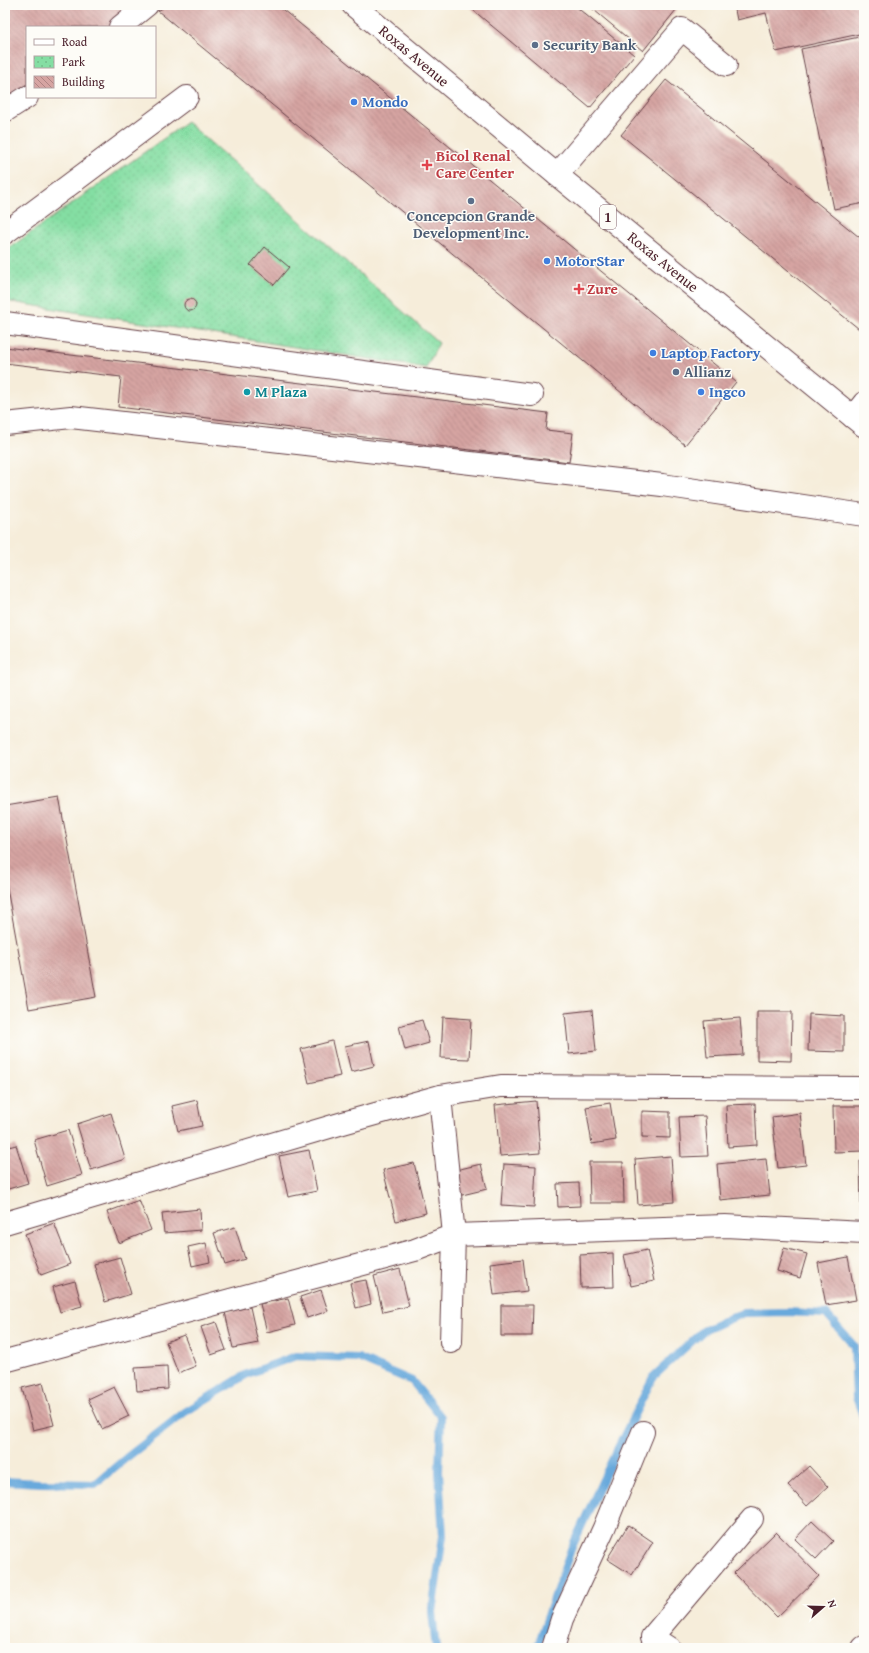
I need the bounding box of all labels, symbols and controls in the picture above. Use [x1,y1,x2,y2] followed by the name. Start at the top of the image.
[375,20,454,91] street label: Roxas Avenue
[26,26,156,98] legend
[62,33,88,50] text: Road
[543,34,637,55] place label: Security Bank
[530,40,540,50] marker: Security Bank
[62,53,86,70] text: Park
[62,73,105,90] text: Building
[362,91,408,112] place label: Mondo
[349,97,359,107] marker: Mondo
[436,145,514,183] place label: Bicol Renal Care Center
[421,159,433,171] marker: Bicol Renal Care Center
[466,196,476,206] marker: Concepcion Grande Development Inc.
[407,205,535,243] place label: Concepcion Grande Development Inc.
[600,205,616,229] road number: 1
[623,226,703,297] street label: Roxas Avenue
[555,250,625,271] place label: MotorStar
[542,256,552,266] marker: MotorStar
[587,278,618,299] place label: Zure
[574,284,584,294] marker: Zure
[661,342,761,363] place label: Laptop Factory
[648,348,658,358] marker: Laptop Factory
[684,361,731,382] place label: Allianz
[671,367,681,377] marker: Allianz
[255,381,307,402] place label: M Plaza
[709,381,746,402] place label: Ingco
[242,387,252,397] marker: M Plaza
[696,387,706,397] marker: Ingco
[803,1587,843,1627] north arrow
[824,1597,841,1610] text: N

